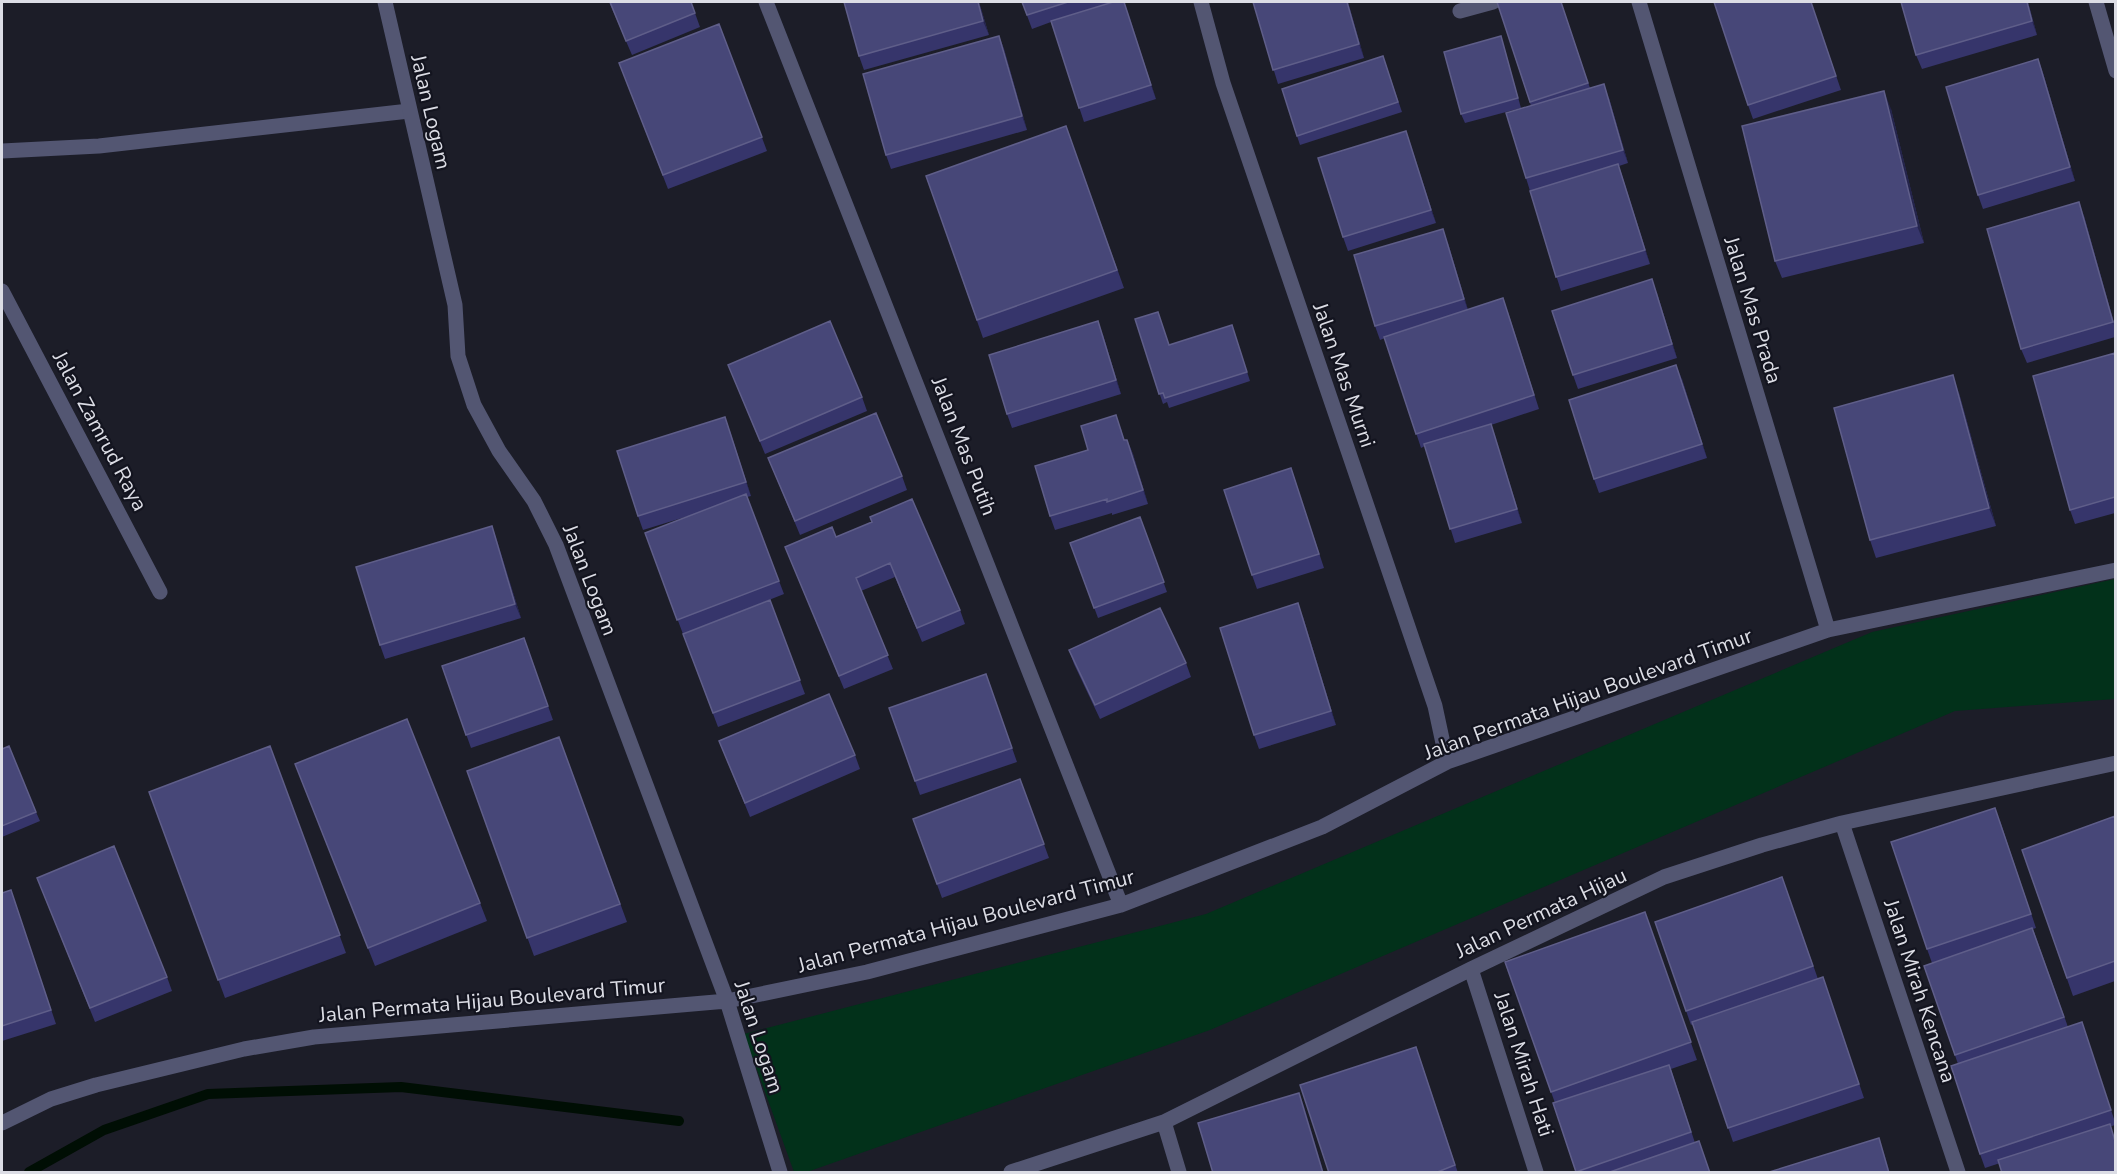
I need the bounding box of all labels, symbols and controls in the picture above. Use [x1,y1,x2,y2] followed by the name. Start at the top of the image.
[404,51,458,172] street label: Jalan Logam
[1717,232,1789,387] street label: Jalan Mas Prada
[1306,298,1382,451] street label: Jalan Mas Murni
[45,345,154,516] street label: Jalan Zamrud Raya
[924,372,1003,519] street label: Jalan Mas Putih
[556,519,624,640] street label: Jalan Logam
[1419,621,1757,767] street label: Jalan Permata Hijau Boulevard Timur
[1450,861,1631,965] street label: Jalan Permata Hijau
[794,862,1138,980] street label: Jalan Permata Hijau Boulevard Timur
[1877,895,1963,1086] street label: Jalan Mirah Kencana
[317,971,667,1029] street label: Jalan Permata Hijau Boulevard Timur
[727,976,790,1097] street label: Jalan Logam
[1487,987,1561,1140] street label: Jalan Mirah Hati

